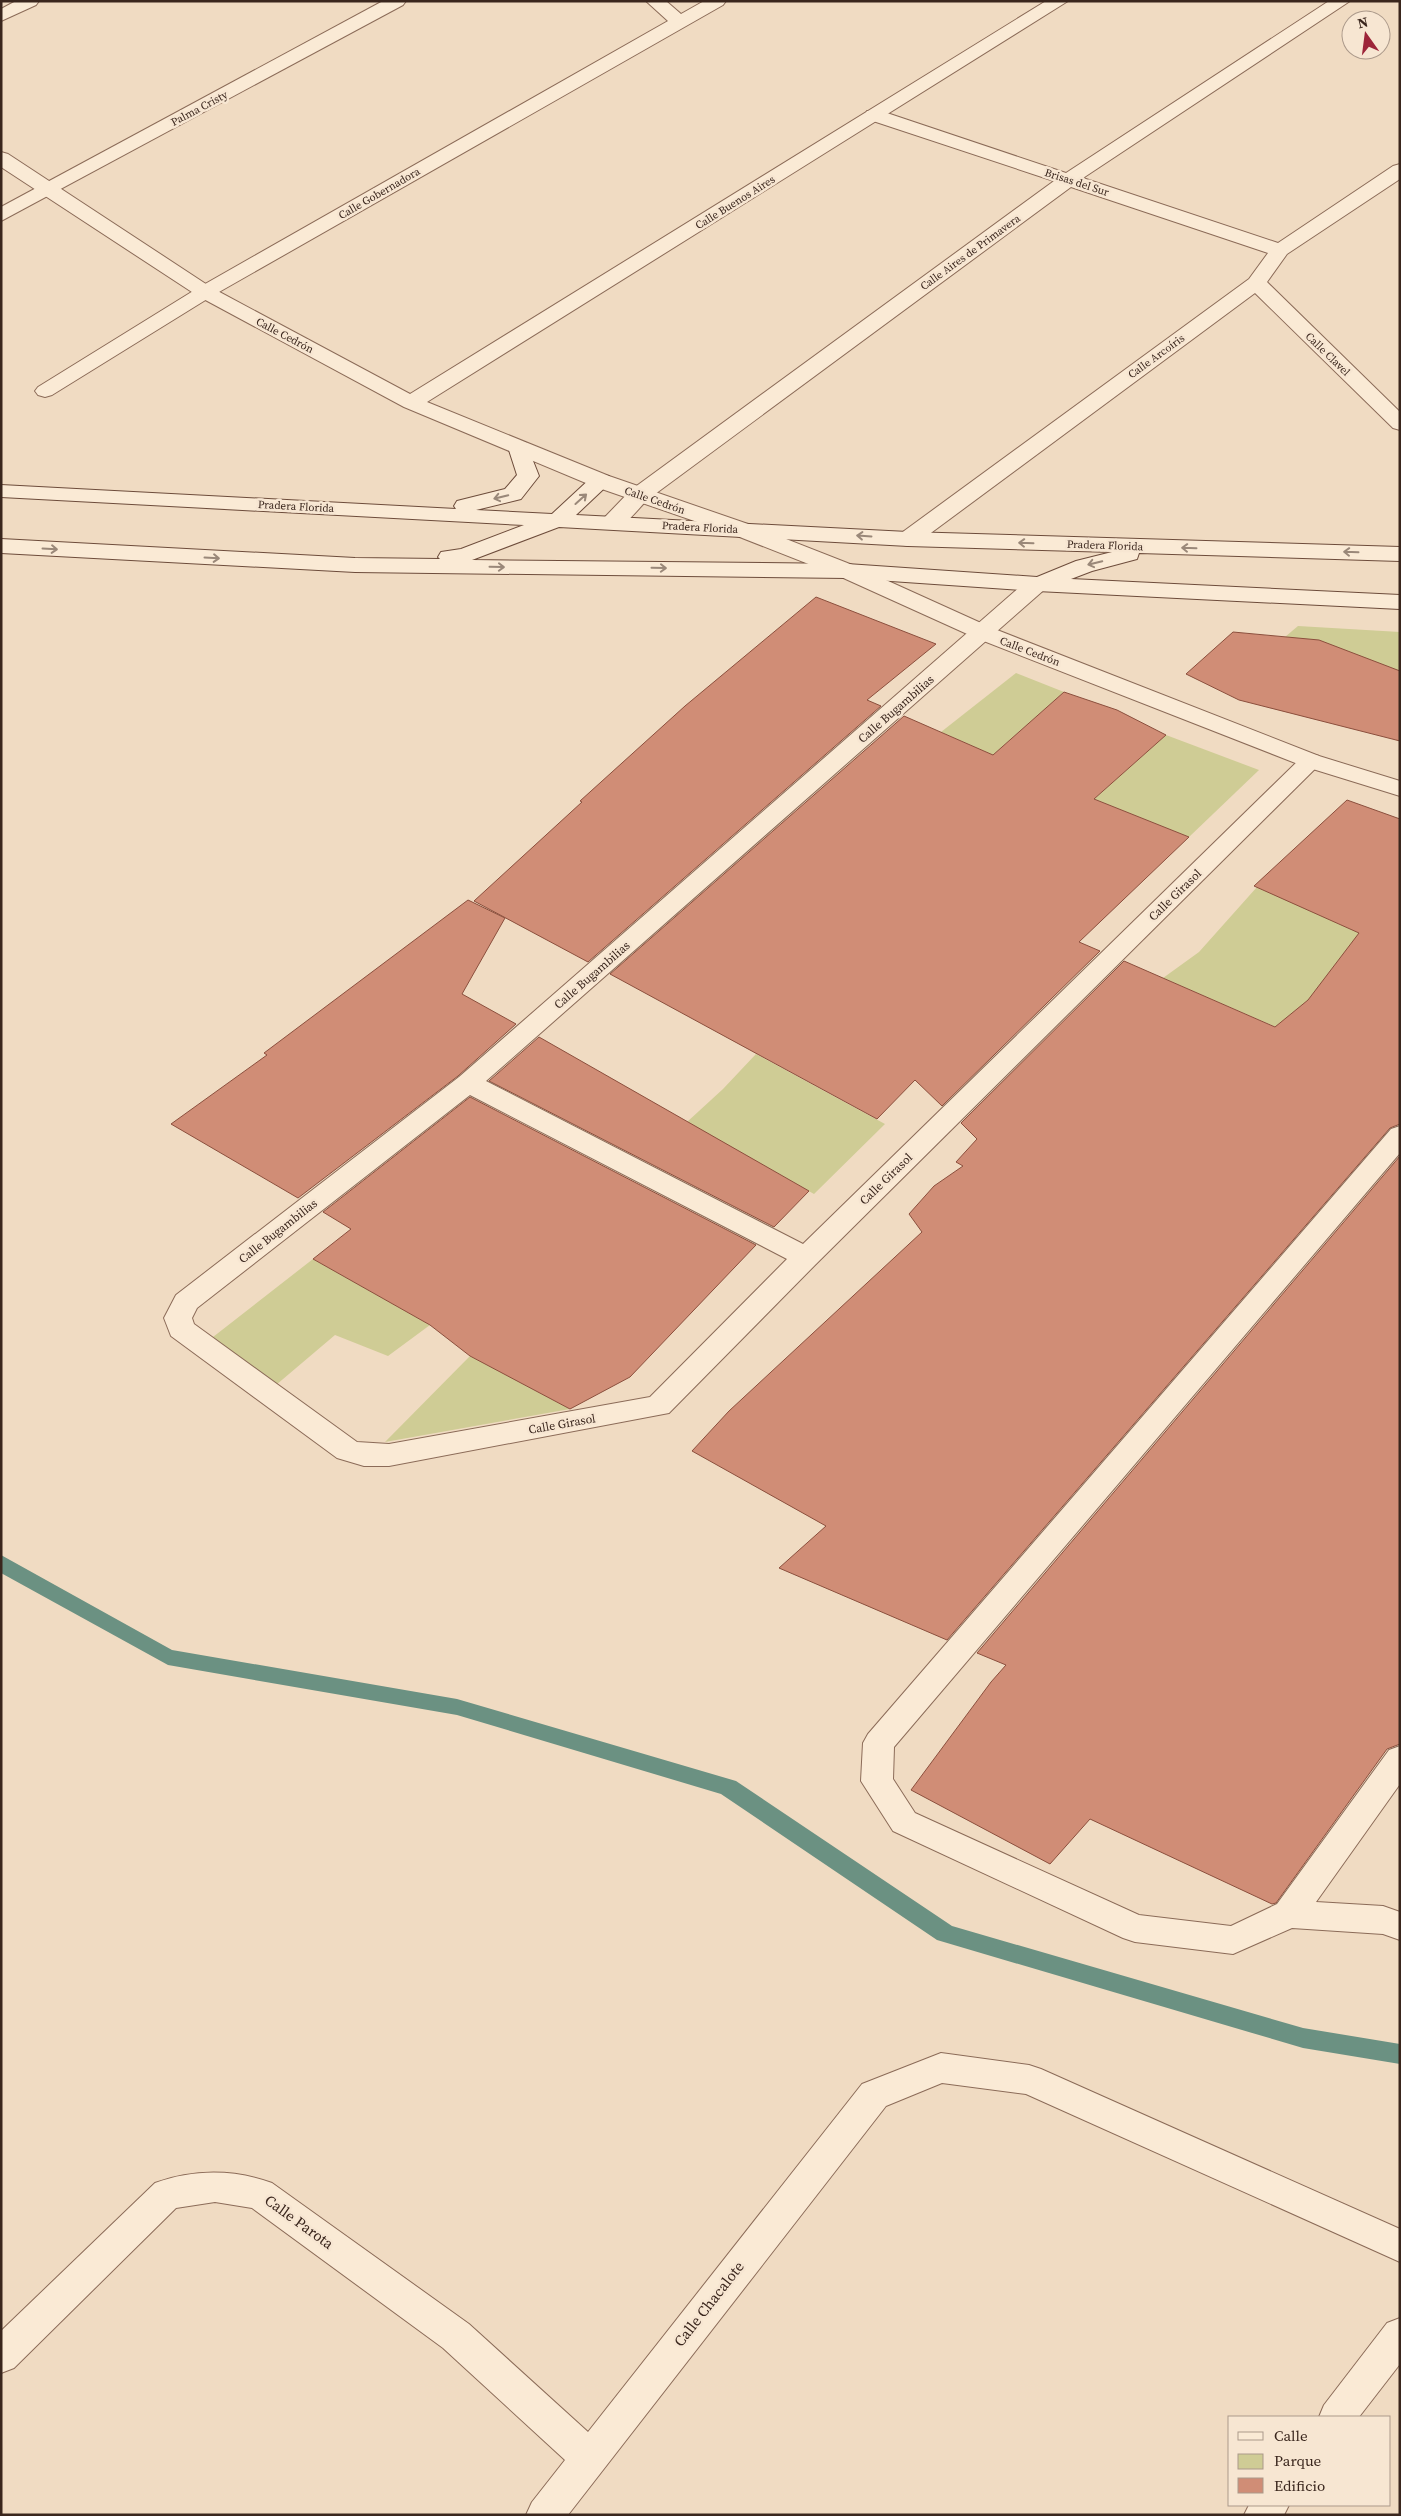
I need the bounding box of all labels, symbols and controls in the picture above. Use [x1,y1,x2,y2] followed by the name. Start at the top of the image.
[1341,10,1391,60] north arrow
[1355,11,1370,33] text: N
[168,87,231,130] street label: Palma Cristy
[336,164,423,223] street label: Calle Gobernadora
[1043,165,1111,200] street label: Brisas del Sur
[693,172,778,233] street label: Calle Buenos Aires
[917,211,1024,294] street label: Calle Aires de Primavera
[253,314,317,357] street label: Calle Cedrón
[1302,329,1353,380] street label: Calle Clavel
[1125,331,1188,382] street label: Calle Arcoíris
[622,483,688,518] street label: Calle Cedrón
[493,493,509,502] one-way arrow
[575,493,588,505] one-way arrow
[257,497,335,516] street label: Pradera Florida
[661,518,739,537] street label: Pradera Florida
[856,532,872,541] one-way arrow
[1067,537,1144,554] street label: Pradera Florida
[1018,538,1034,547] one-way arrow
[1181,543,1197,552] one-way arrow
[42,544,58,553] one-way arrow
[1343,548,1359,557] one-way arrow
[204,553,220,562] one-way arrow
[1088,559,1104,568] one-way arrow
[488,562,505,572] one-way arrow
[651,564,667,573] one-way arrow
[998,633,1062,670] street label: Calle Cedrón
[855,672,937,746] street label: Calle Bugambilias
[1145,865,1205,924] street label: Calle Girasol
[551,938,633,1012] street label: Calle Bugambilias
[856,1149,916,1208] street label: Calle Girasol
[235,1195,321,1267] street label: Calle Bugambilias
[527,1410,597,1438] street label: Calle Girasol
[261,2189,338,2254] street label: Calle Parota
[669,2256,749,2351] street label: Calle Chacalote
[1228,2416,1391,2506] legend
[1274,2425,1308,2446] text: Calle
[1274,2450,1322,2471] text: Parque
[1274,2475,1325,2496] text: Edificio

